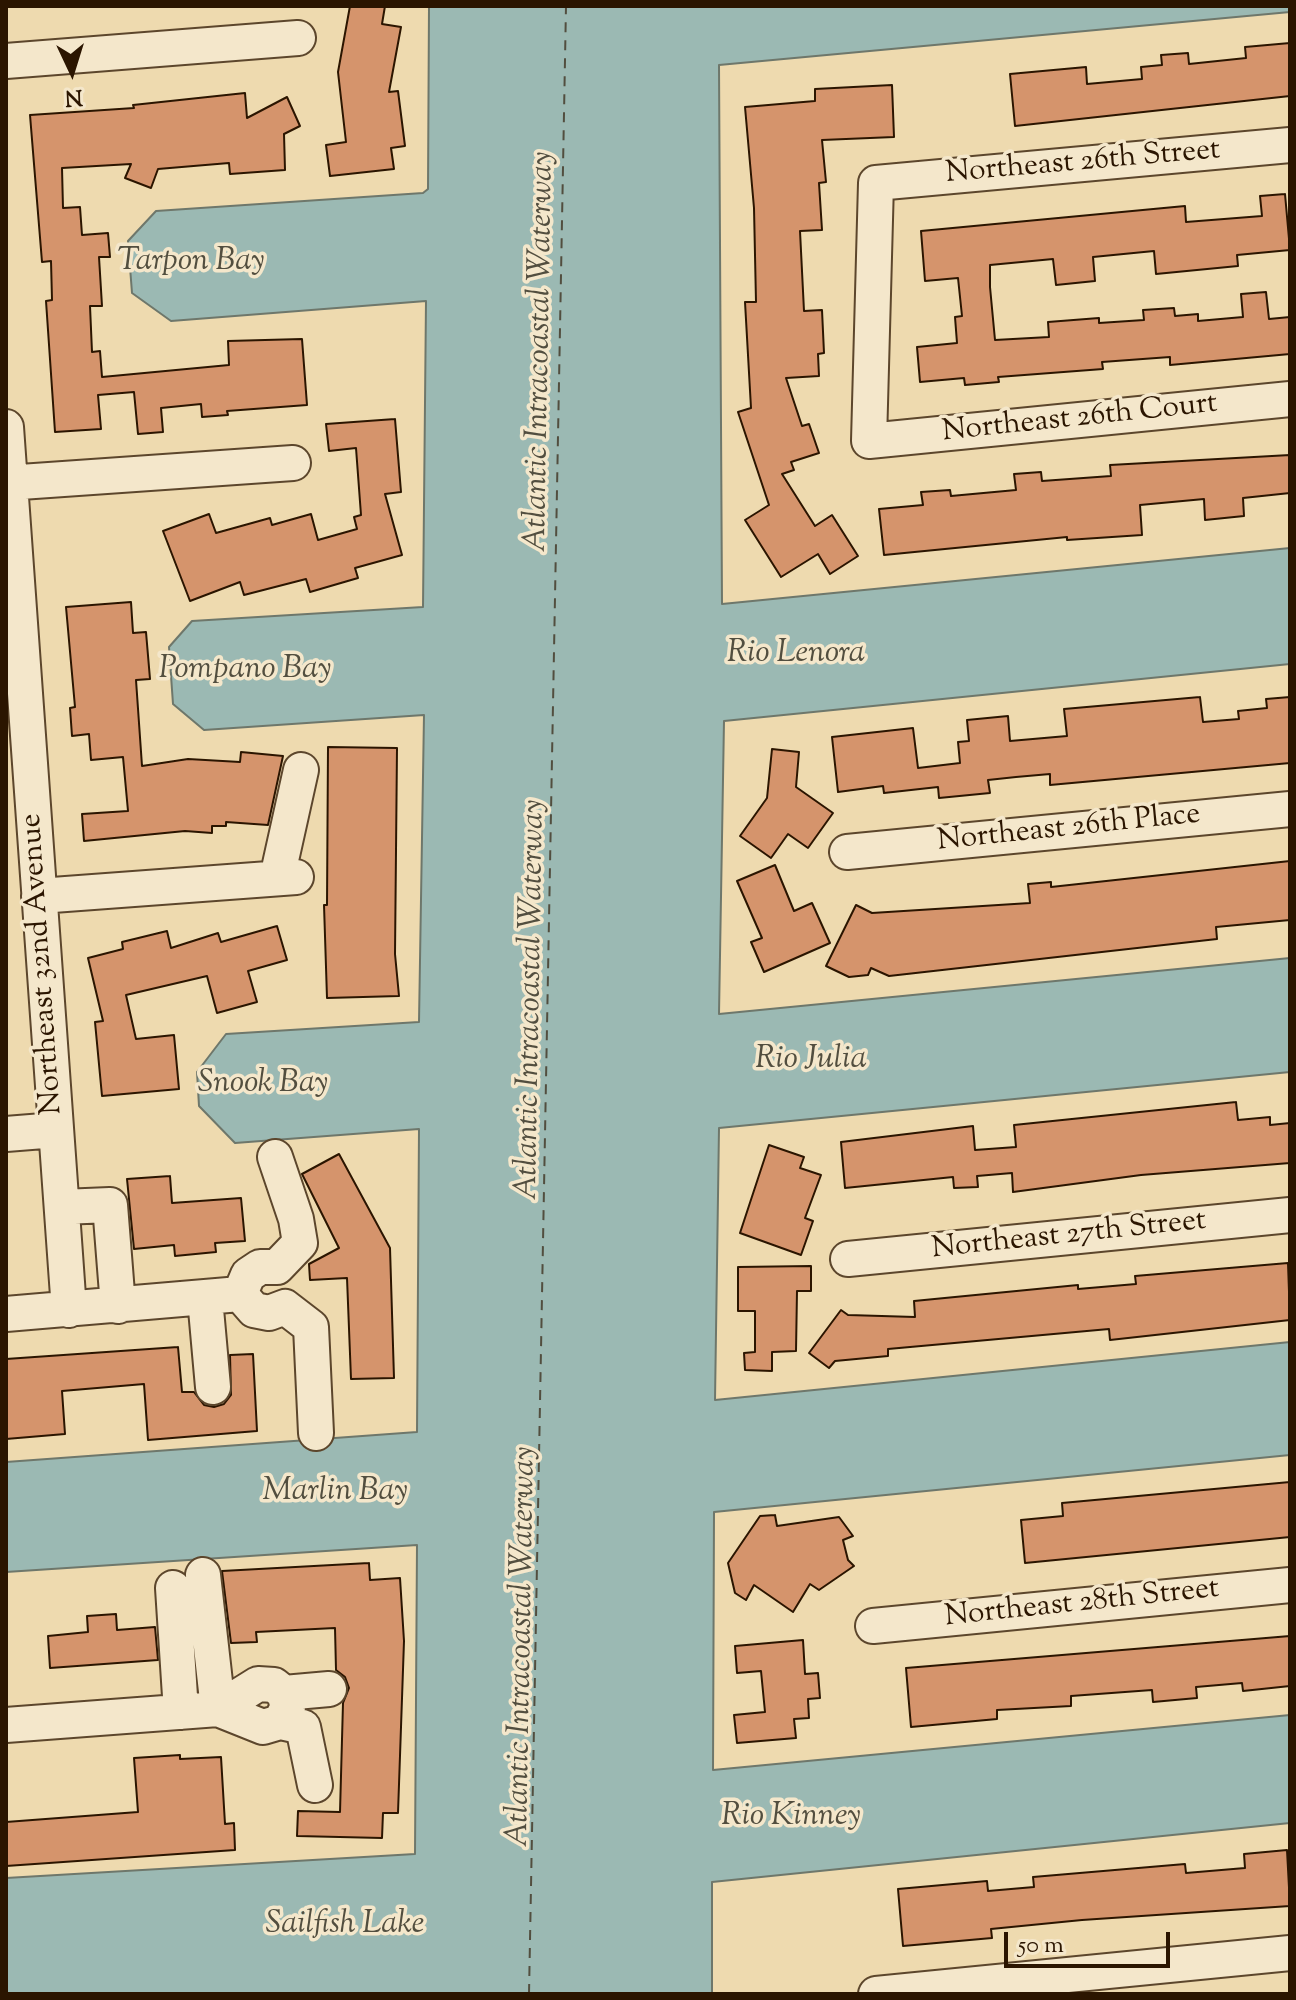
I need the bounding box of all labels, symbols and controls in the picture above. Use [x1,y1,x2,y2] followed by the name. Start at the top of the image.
[32,32,112,112] north arrow
[64,79,84,113] text: N
[944,134,1222,194] street label: Northeast 26th Street
[519,151,565,553] water label: Atlantic Intracoastal Waterway
[118,245,264,283] water label: Tarpon Bay
[941,388,1219,452] street label: Northeast 26th Court
[727,637,865,675] water label: Rio Lenora
[159,653,331,691] water label: Pompano Bay
[936,798,1202,862] street label: Northeast 26th Place
[510,799,556,1201] water label: Atlantic Intracoastal Waterway
[16,812,72,1116] street label: Northeast 32nd Avenue
[755,1043,867,1081] water label: Rio Julia
[198,1067,328,1105] water label: Snook Bay
[930,1205,1208,1269] street label: Northeast 27th Street
[501,1446,547,1848] water label: Atlantic Intracoastal Waterway
[262,1475,408,1513] water label: Marlin Bay
[943,1573,1221,1637] street label: Northeast 28th Street
[721,1800,861,1838] water label: Rio Kinney
[266,1908,424,1946] water label: Sailfish Lake
[1008,1916,1174,1966] scale bar
[1018,1929,1064,1963] text: 50 m

